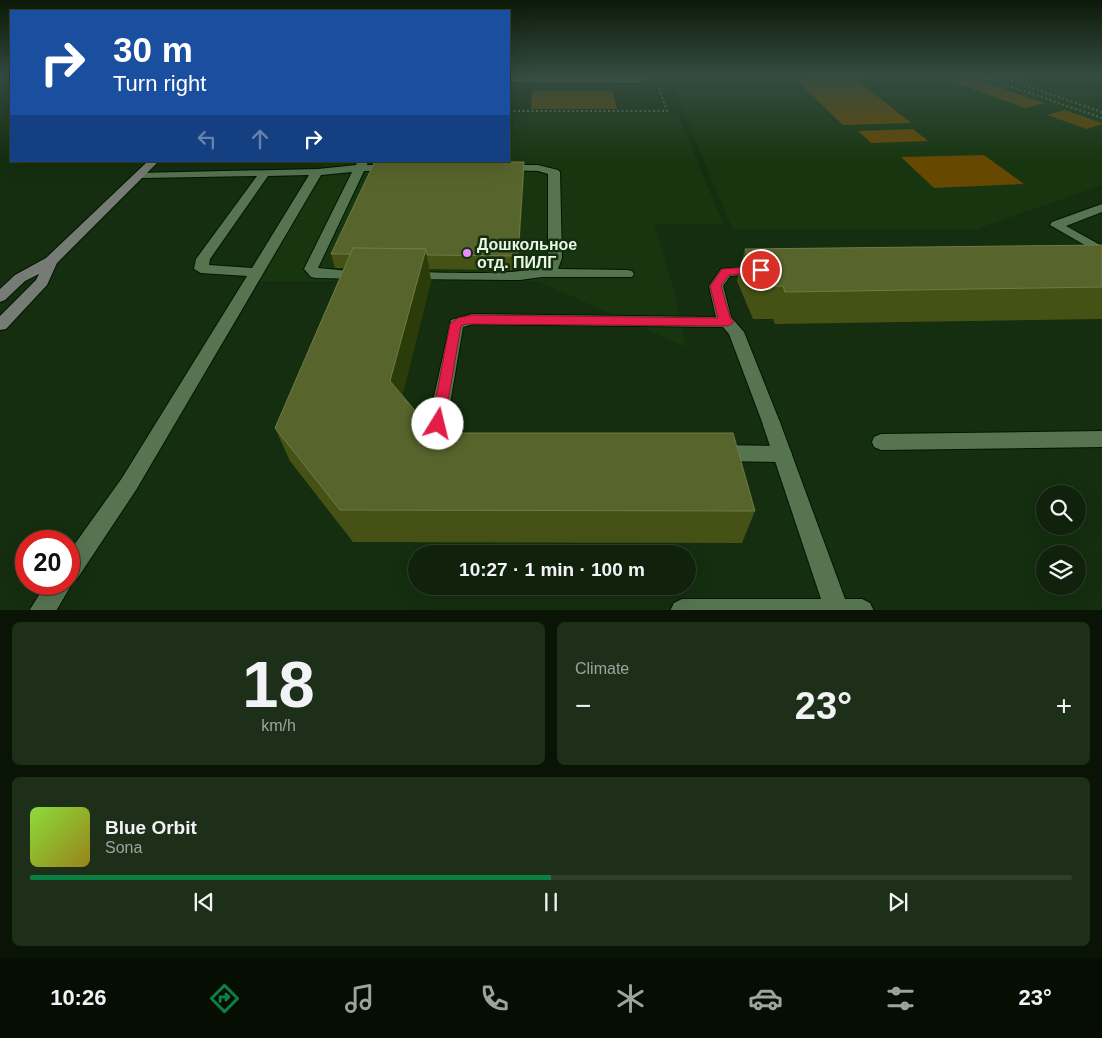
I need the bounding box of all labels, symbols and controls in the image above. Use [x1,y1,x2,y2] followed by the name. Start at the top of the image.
[30,30,95,95] icon: right
[113,30,193,69] text: 30 m
[113,71,206,96] text: Turn right
[193,125,221,153] icon: left
[246,125,274,153] icon: ahead
[299,125,327,153] icon: right
[477,236,577,271] place label: Дошкольное отд. ПИЛГ
[461,247,473,259] marker: Дошкольное отд. ПИЛГ
[740,249,782,291] pin
[747,256,775,284] icon: arrive
[411,397,463,449] position arrow
[1036,485,1086,595] map controls
[1036,485,1086,535] button: search
[15,530,80,595] speed limit sign: 20
[1036,545,1086,595] button: layers
[459,559,645,580] text: 10:27 · 1 min · 100 m
[242,648,315,721] text: 18
[575,660,629,677] text: Climate
[795,685,852,727] text: 23°
[575,690,591,721] text: −
[1056,690,1072,721] text: +
[261,717,296,734] text: km/h
[105,817,197,838] text: Blue Orbit
[105,839,142,856] text: Sona
[190,888,218,916] icon: previous
[537,888,565,916] icon: pause
[884,888,912,916] icon: next
[207,981,242,1016] icon: directions
[342,981,377,1016] icon: music
[477,981,512,1016] icon: phone
[613,981,648,1016] icon: climate
[748,981,783,1016] icon: car
[883,981,918,1016] icon: filters
[50,985,106,1010] text: 10:26
[1019,985,1052,1010] text: 23°

